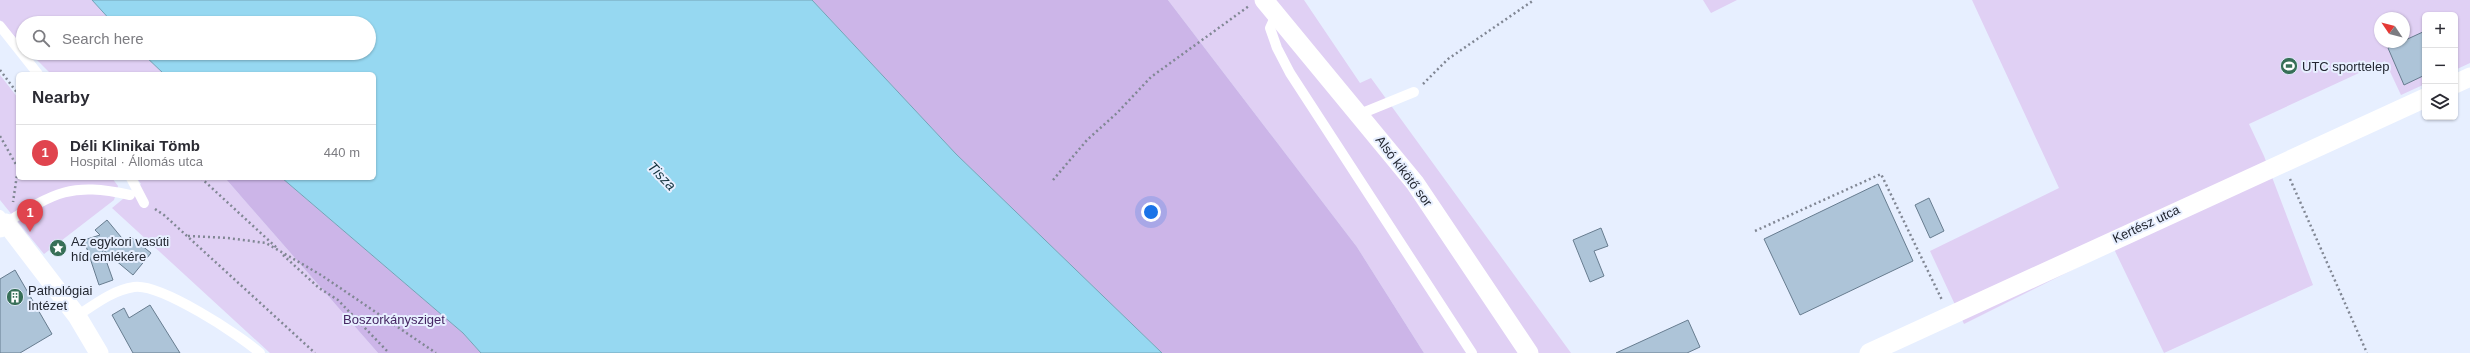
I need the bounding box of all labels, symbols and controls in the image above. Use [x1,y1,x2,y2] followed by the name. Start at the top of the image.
[2374,12,2410,48] north arrow
[2422,12,2458,120] map controls
[2422,12,2458,48] button: +
[16,16,376,60] search box
[30,27,52,49] icon: search
[62,30,144,47] text: Search here
[2422,48,2458,84] button: −
[2279,56,2299,76] sports icon: UTC sporttelep
[2302,59,2389,74] place label: UTC sporttelep
[2422,84,2458,120] button: layers
[32,88,90,107] text: Nearby
[1373,133,1436,210] street label: Alsó kikötő sor
[70,137,200,154] text: Déli Klinikai Tömb
[41,145,49,160] text: 1
[324,145,360,160] text: 440 m
[70,154,203,169] text: Hospital · Állomás utca
[645,158,679,194] water label: Tisza
[17,199,43,232] pin: 1
[1141,202,1161,222] your location
[2110,202,2183,246] street label: Kertész utca
[71,234,169,264] place label: Az egykori vasúti híd emlékére
[48,238,68,258] place icon: Az egykori vasúti híd emlékére
[28,283,92,313] place label: Pathológiai Intézet
[5,287,25,307] building icon: Pathológiai Intézet
[343,312,445,327] park label: Boszorkánysziget

